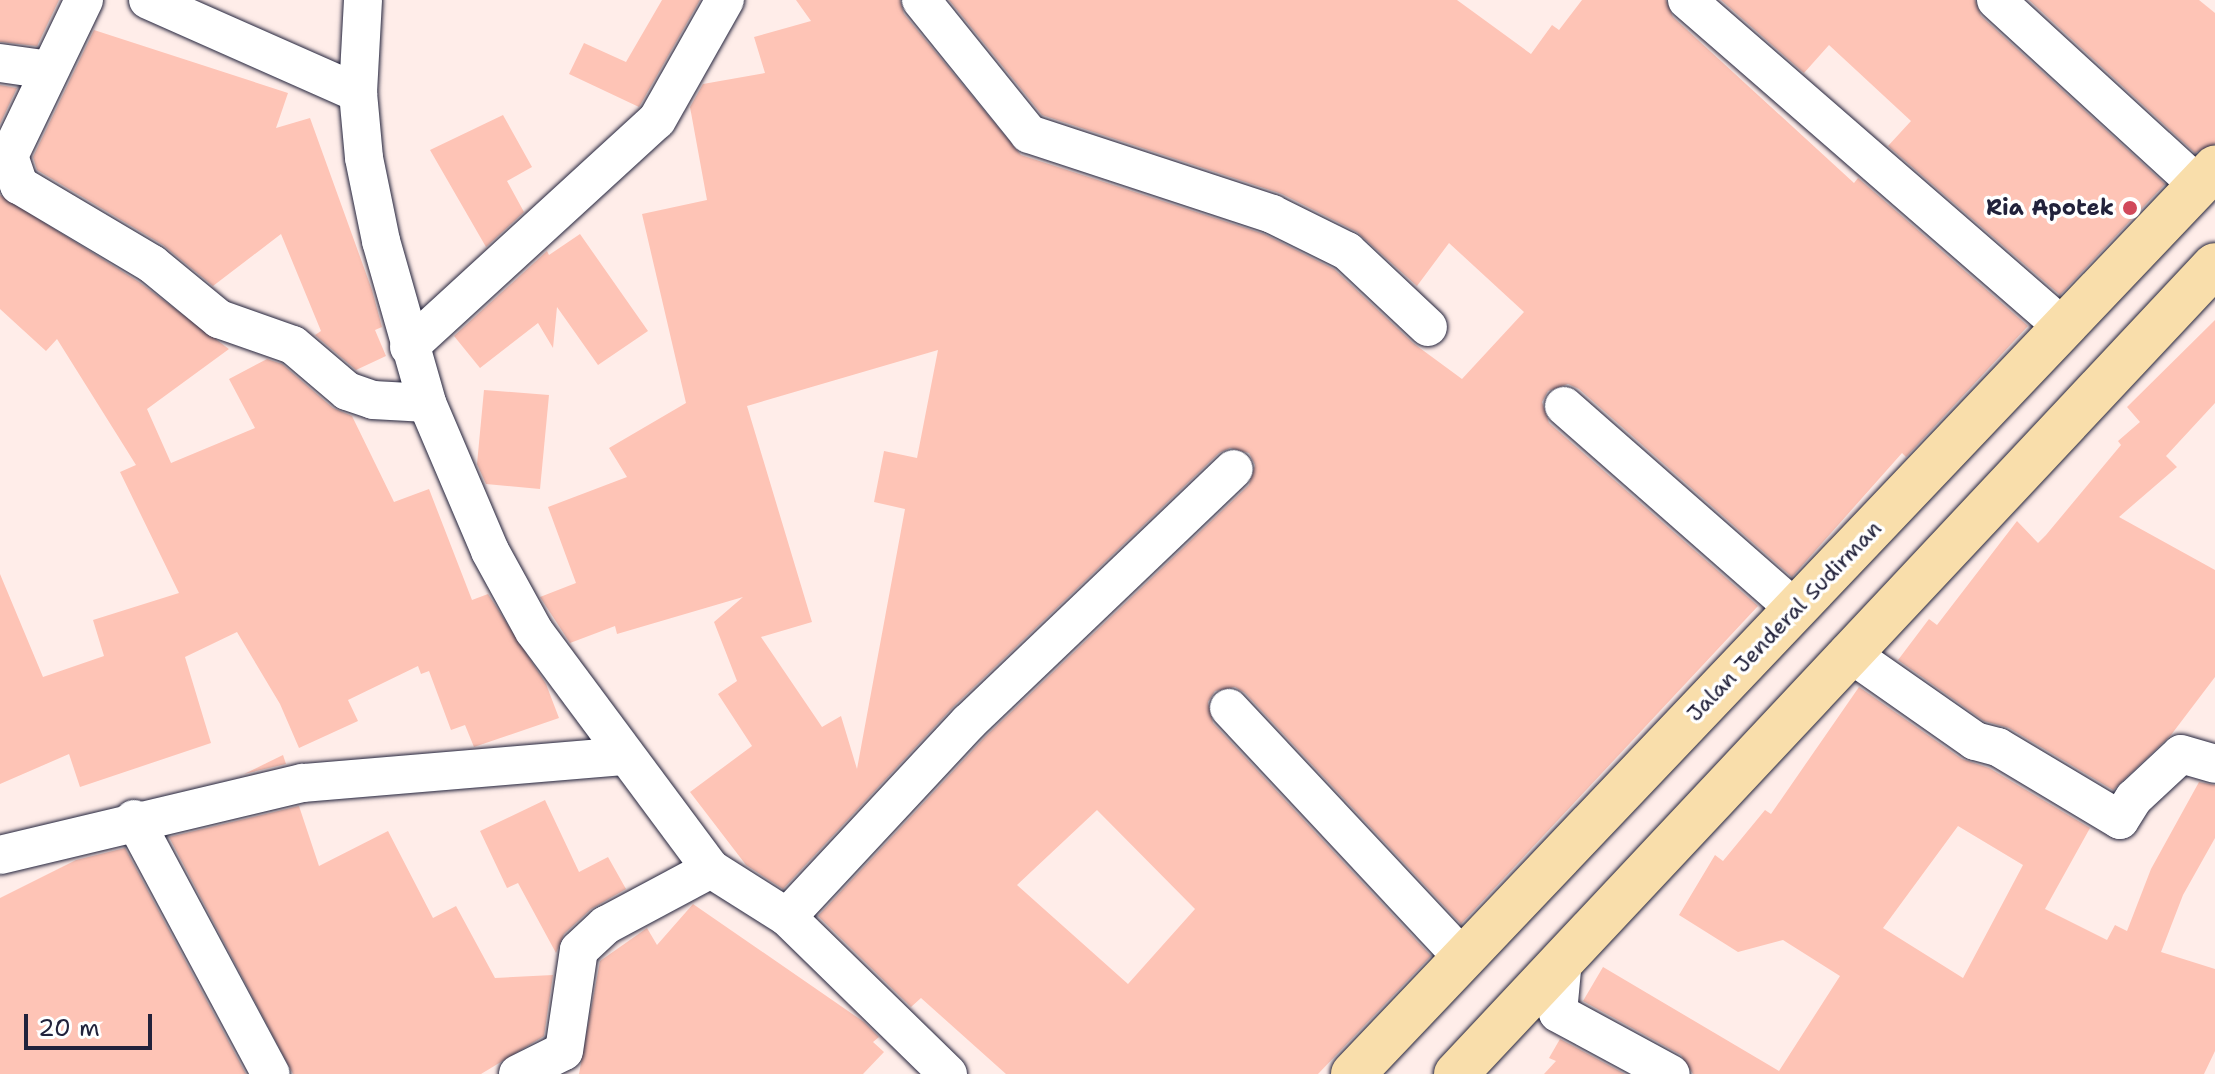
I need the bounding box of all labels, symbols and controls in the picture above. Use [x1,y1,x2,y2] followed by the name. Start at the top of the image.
[1986,195,2114,221] place label: Ria Apotek
[2121,199,2139,217] marker: Ria Apotek
[1681,515,1887,727] street label: Jalan Jenderal Sudirman
[28,998,156,1048] scale bar
[38,1012,100,1044] text: 20 m

